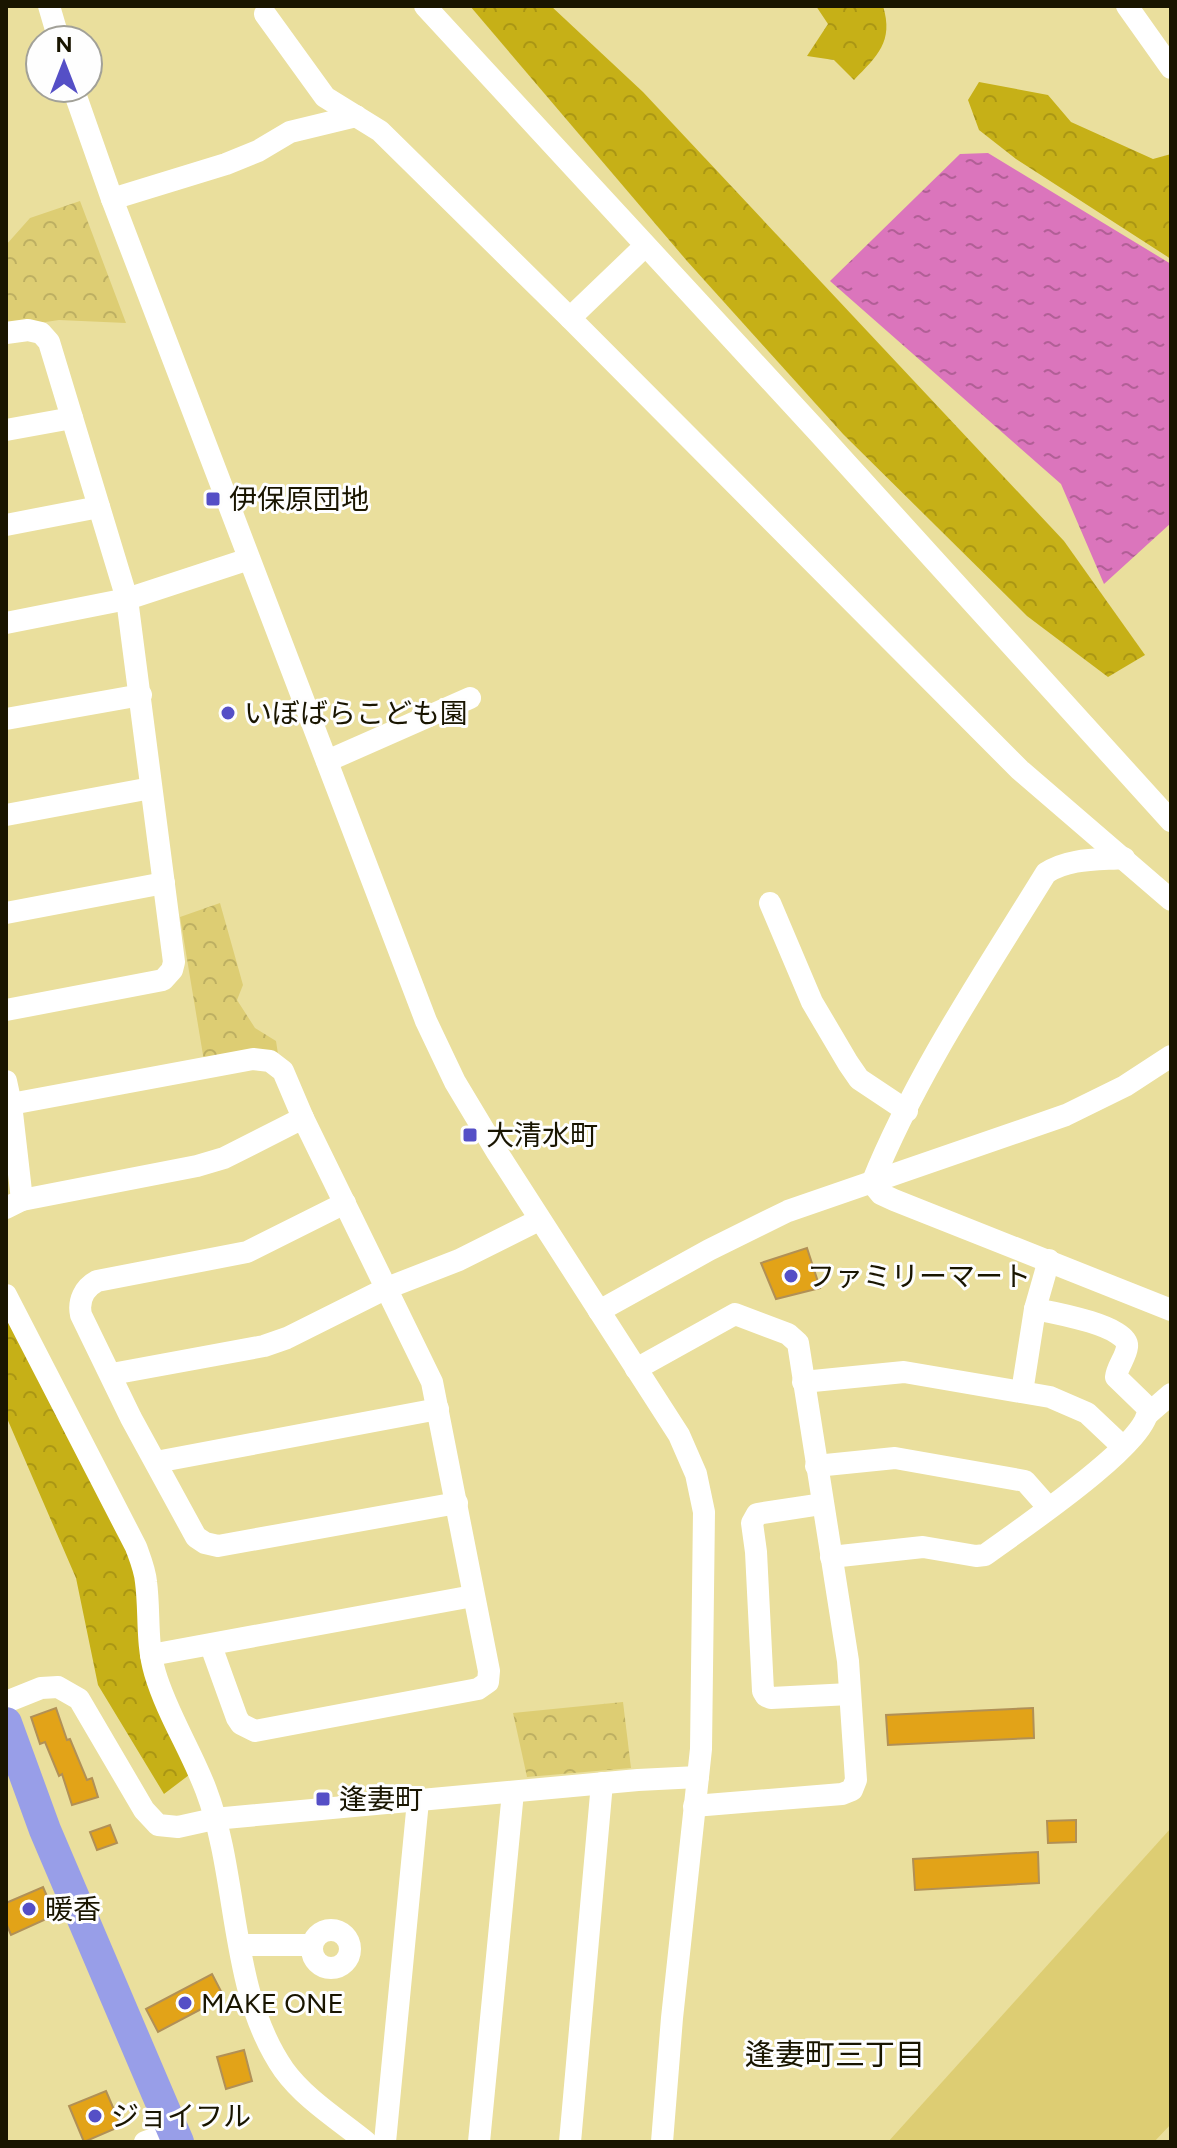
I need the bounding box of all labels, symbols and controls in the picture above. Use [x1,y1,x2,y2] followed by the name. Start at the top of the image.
[24,24,104,104] north arrow
[55,31,73,58] text: N
[229,482,369,516] place label: 伊保原団地
[204,490,222,508] marker: 伊保原団地
[244,696,468,730] place label: いぼばらこども園
[219,704,237,722] marker: いぼばらこども園
[486,1118,598,1152] place label: 大清水町
[461,1126,479,1144] marker: 大清水町
[807,1259,1031,1293] place label: ファミリーマート
[782,1267,800,1285] marker: ファミリーマート
[339,1782,423,1816] place label: 逢妻町
[314,1790,332,1808] marker: 逢妻町
[45,1892,101,1926] place label: 暖香
[20,1900,38,1918] marker: 暖香
[201,1986,344,2020] place label: MAKE ONE
[176,1994,194,2012] marker: MAKE ONE
[745,2036,925,2073] district label: 逢妻町三丁目
[111,2099,251,2133] place label: ジョイフル
[86,2107,104,2125] marker: ジョイフル

